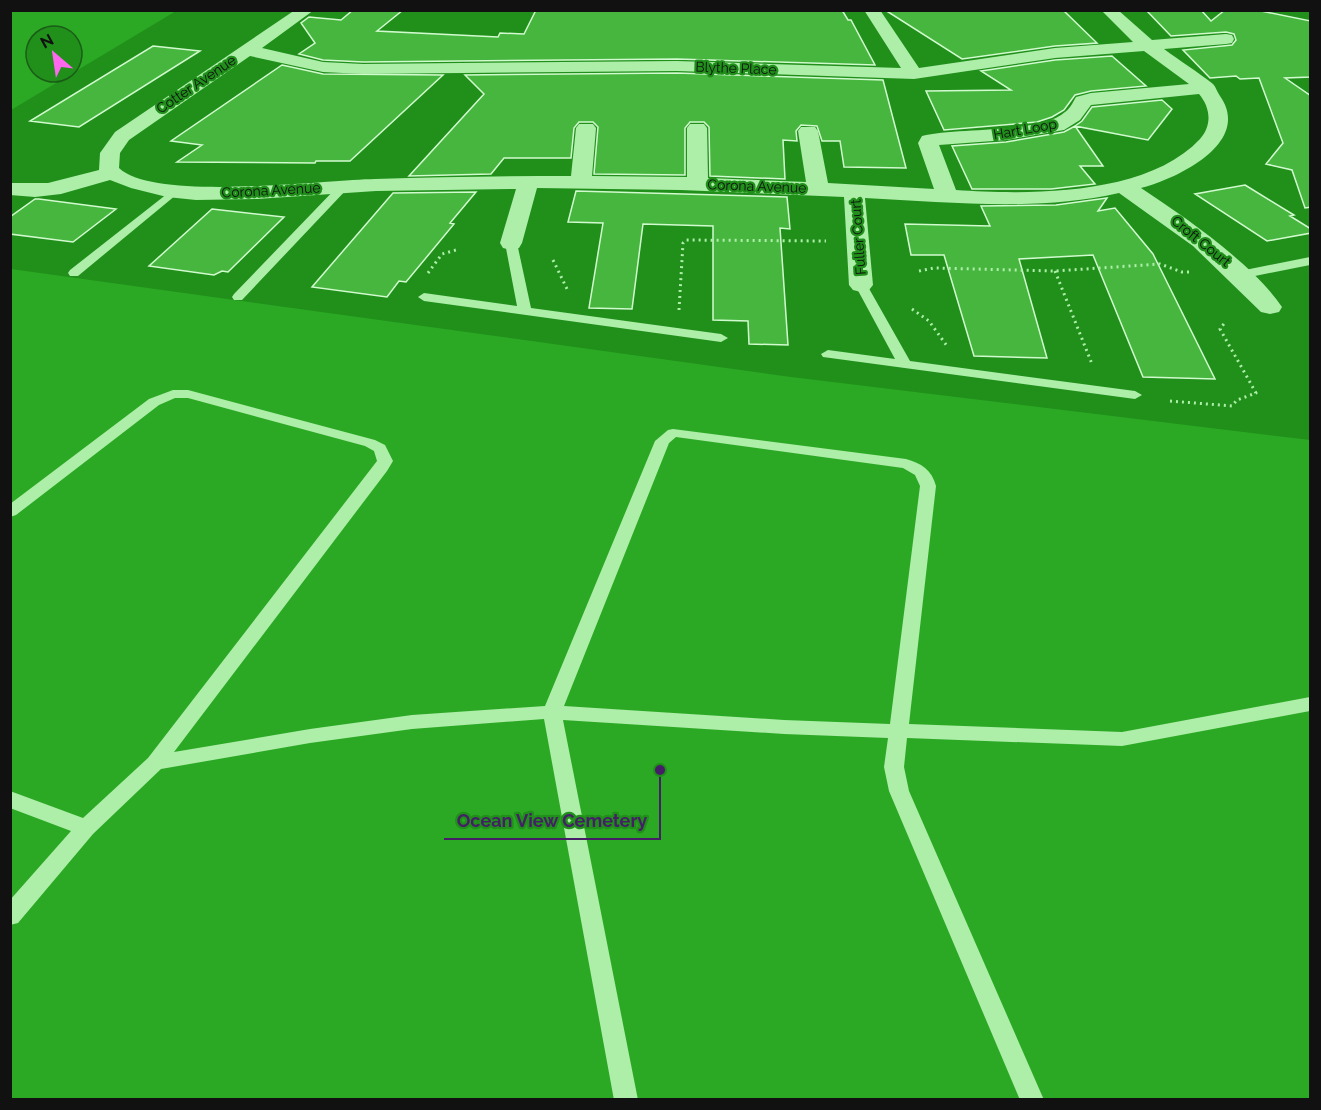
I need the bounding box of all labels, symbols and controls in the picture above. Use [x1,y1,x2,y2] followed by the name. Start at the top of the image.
[24,24,84,84] north arrow
[37,30,57,53] text: N
[153,52,239,116] street label: Cotter Avenue
[695,59,777,77] street label: Blythe Place
[992,115,1058,142] street label: Hart Loop
[707,176,807,196] street label: Corona Avenue
[221,179,321,201] street label: Corona Avenue
[847,198,869,275] street label: Fuller Court
[1168,212,1234,270] street label: Croft Court
[444,803,660,839] callout: Ocean View Cemetery
[457,810,647,831] text: Ocean View Cemetery

